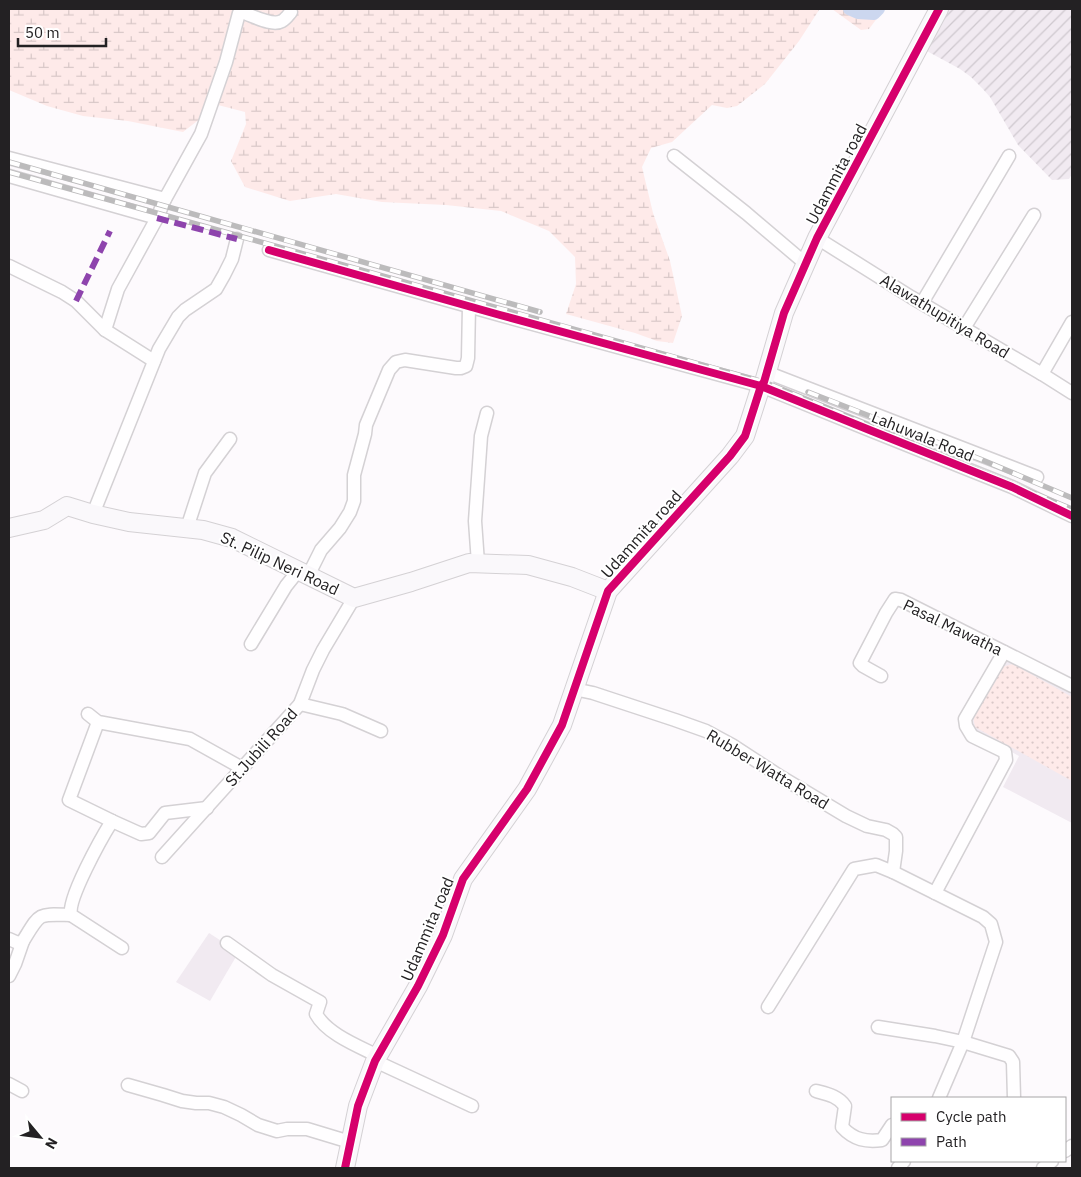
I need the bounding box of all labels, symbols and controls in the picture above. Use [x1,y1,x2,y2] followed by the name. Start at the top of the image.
[18,15,105,47] scale bar
[25,23,60,42] text: 50 m
[801,120,871,228] street label: Udammita road
[877,269,1013,363] street label: Alawathupitiya Road
[869,406,977,466] street label: Lahuwala Road
[596,486,686,582] street label: Udammita road
[217,527,343,599] street label: St. Pilip Neri Road
[900,594,1006,660] street label: Pasal Mawatha
[221,704,301,790] street label: St.Jubili Road
[703,725,833,813] street label: Rubber Watta Road
[396,874,458,984] street label: Udammita road
[891,1097,1066,1162] legend
[936,1107,1007,1126] text: Cycle path
[15,1112,65,1162] north arrow
[936,1132,967,1151] text: Path
[41,1135,62,1152] text: N

